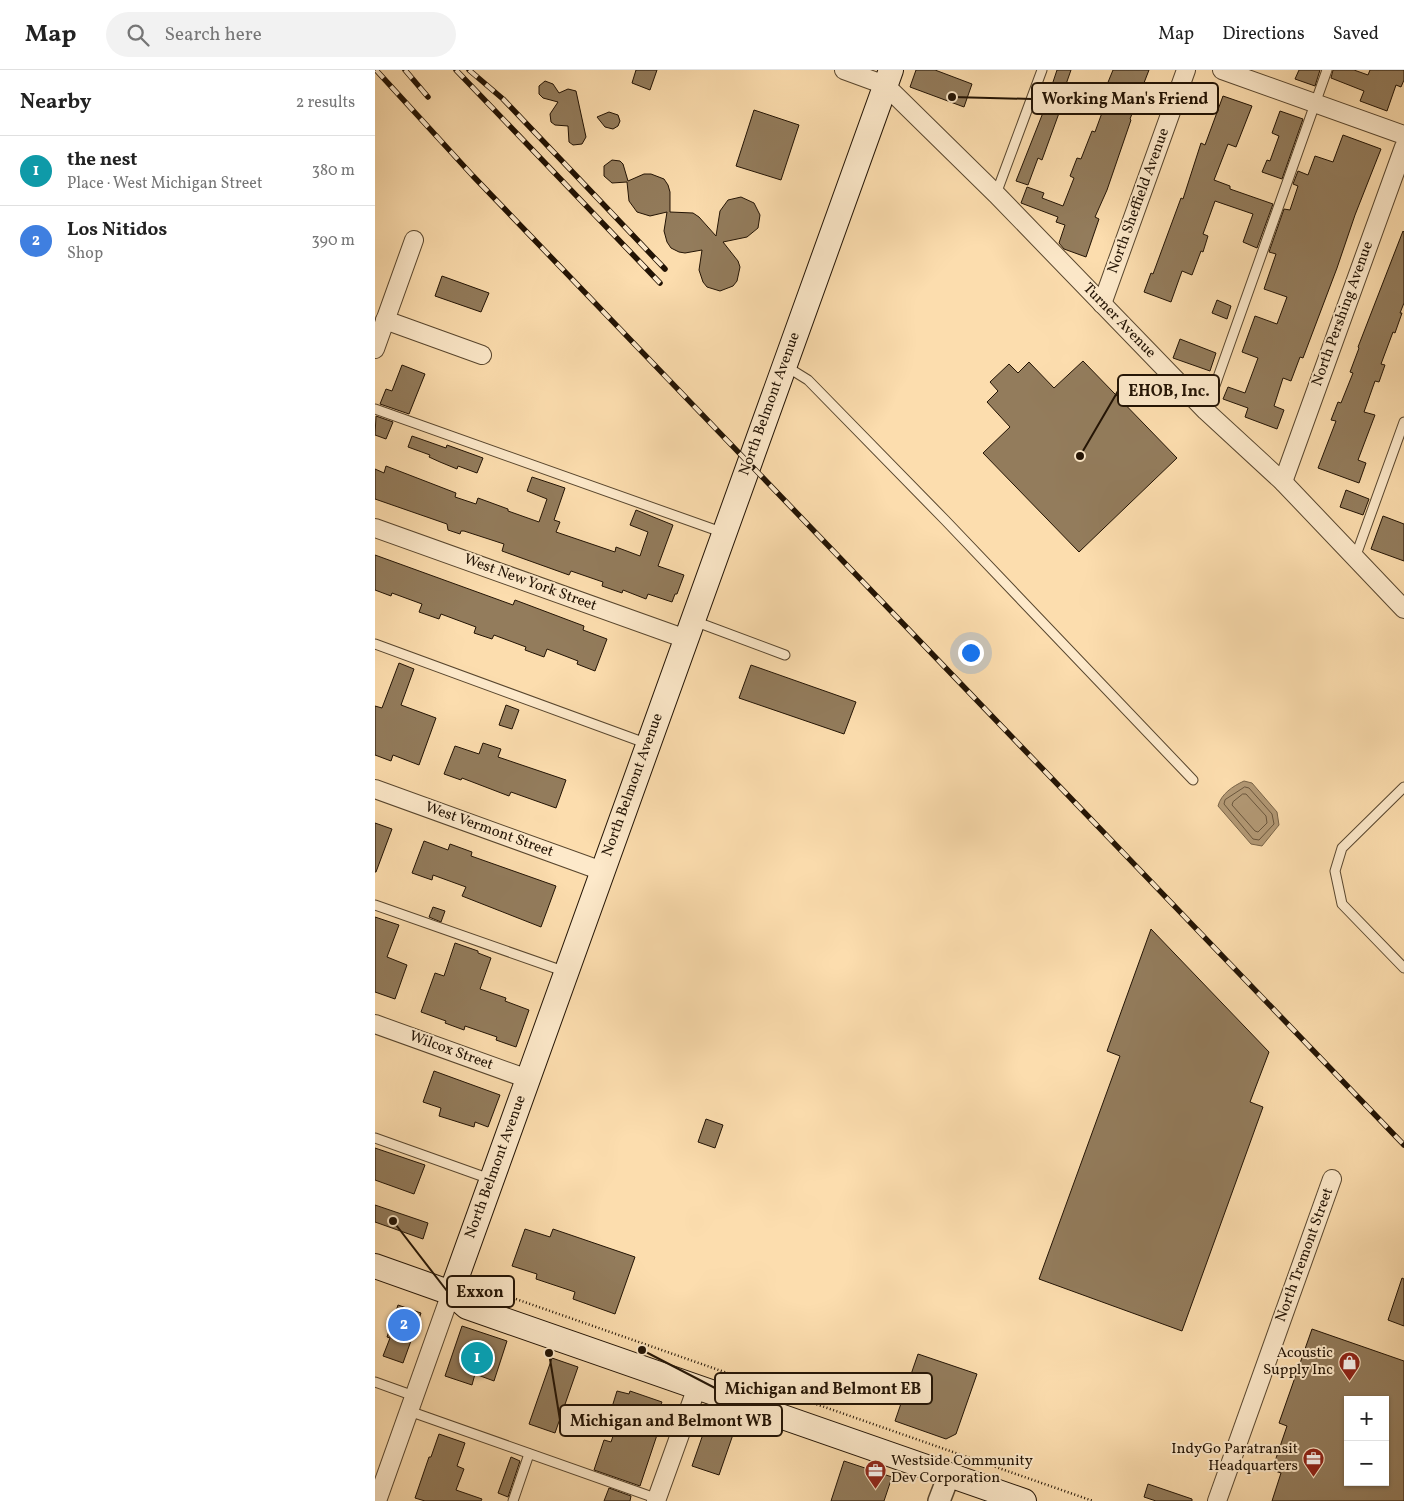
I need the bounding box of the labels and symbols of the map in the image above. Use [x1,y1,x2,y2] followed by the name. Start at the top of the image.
[1032,83,1218,114] callout: Working Man's Friend
[1042,89,1209,111] text: Working Man's Friend
[1103,125,1175,277] street label: North Sheffield Avenue
[1307,239,1379,389] street label: North Pershing Avenue
[1078,279,1160,363] street label: Turner Avenue
[734,329,806,479] street label: North Belmont Avenue
[1118,375,1219,406] callout: EHOB, Inc.
[1128,381,1210,403] text: EHOB, Inc.
[460,549,600,617] street label: West New York Street
[958,640,984,666] your location
[597,710,669,860] street label: North Belmont Avenue
[422,797,556,863] street label: West Vermont Street
[406,1026,496,1076] street label: Wilcox Street
[460,1092,532,1242] street label: North Belmont Avenue
[1271,1185,1339,1325] street label: North Tremont Street
[447,1276,514,1307] callout: Exxon
[456,1282,504,1304] text: Exxon
[388,1306,420,1344] pin: 2
[461,1339,493,1377] pin: 1
[1263,1343,1333,1381] place label: Acoustic Supply Inc
[1337,1350,1361,1381] shop icon: Acoustic Supply Inc
[715,1373,932,1404] callout: Michigan and Belmont EB
[725,1379,921,1401] text: Michigan and Belmont EB
[560,1405,782,1436] callout: Michigan and Belmont WB
[570,1411,772,1433] text: Michigan and Belmont WB
[1171,1439,1298,1477] place label: IndyGo Paratransit Headquarters
[1302,1446,1326,1477] office icon: IndyGo Paratransit Headquarters
[891,1451,1033,1489] place label: Westside Community Dev Corporation
[863,1458,887,1489] office icon: Westside Community Dev Corporation

